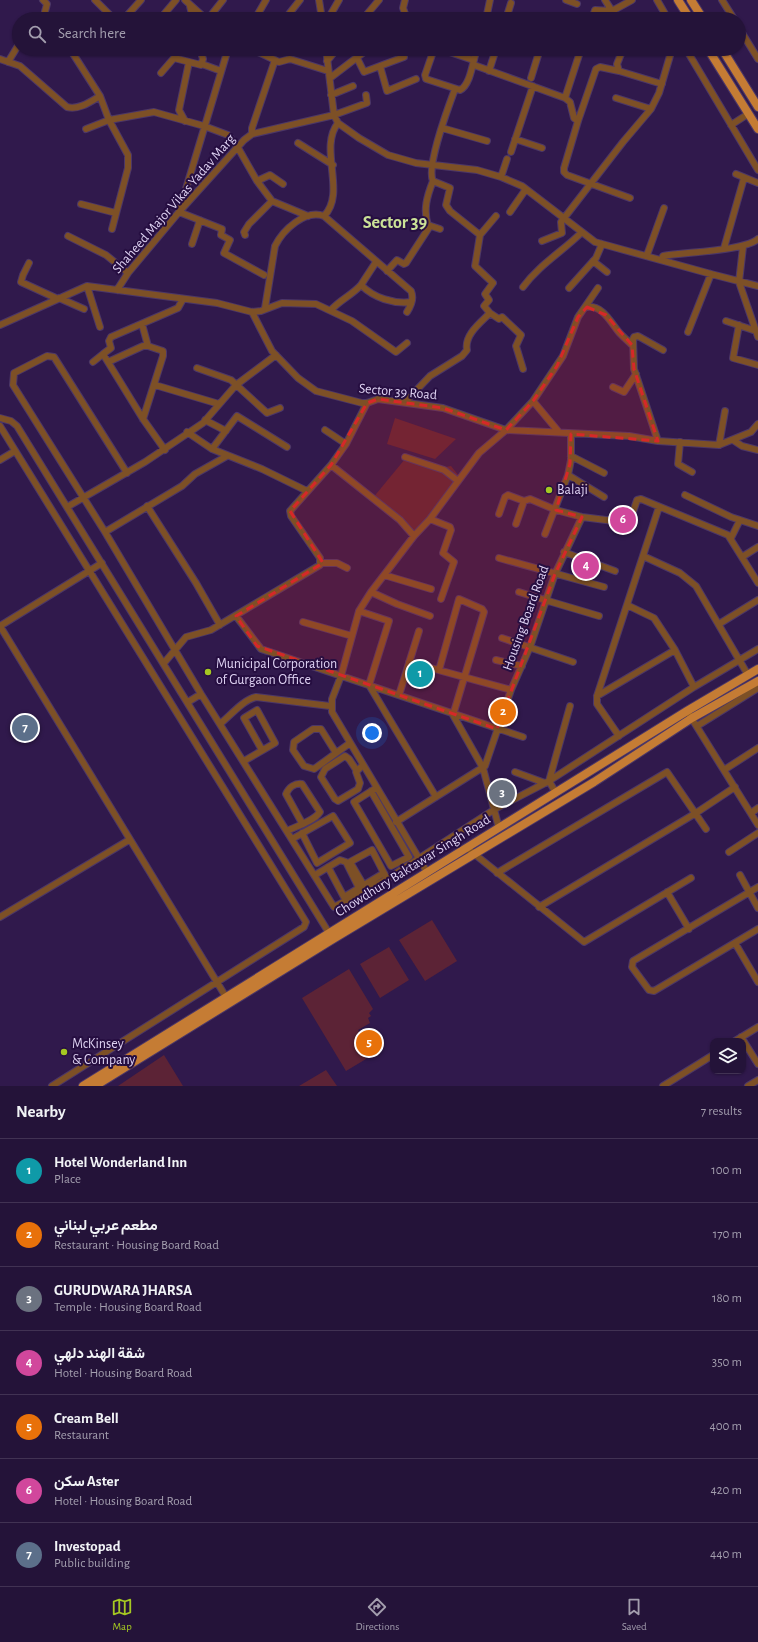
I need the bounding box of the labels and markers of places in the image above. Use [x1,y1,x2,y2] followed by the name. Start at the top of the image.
[557,483,588,497] place label: Balaji
[544,485,554,495] marker: Balaji
[610,505,636,535] pin: 6
[573,551,599,581] pin: 4
[216,657,337,687] place label: Municipal Corporation of Gurgaon Office
[407,659,433,689] pin: 1
[203,667,213,677] marker: Municipal Corporation of Gurgaon Office
[490,697,516,727] pin: 2
[12,713,38,743] pin: 7
[489,778,515,808] pin: 3
[356,1028,382,1058] pin: 5
[72,1037,135,1067] place label: McKinsey & Company
[59,1047,69,1057] marker: McKinsey & Company

